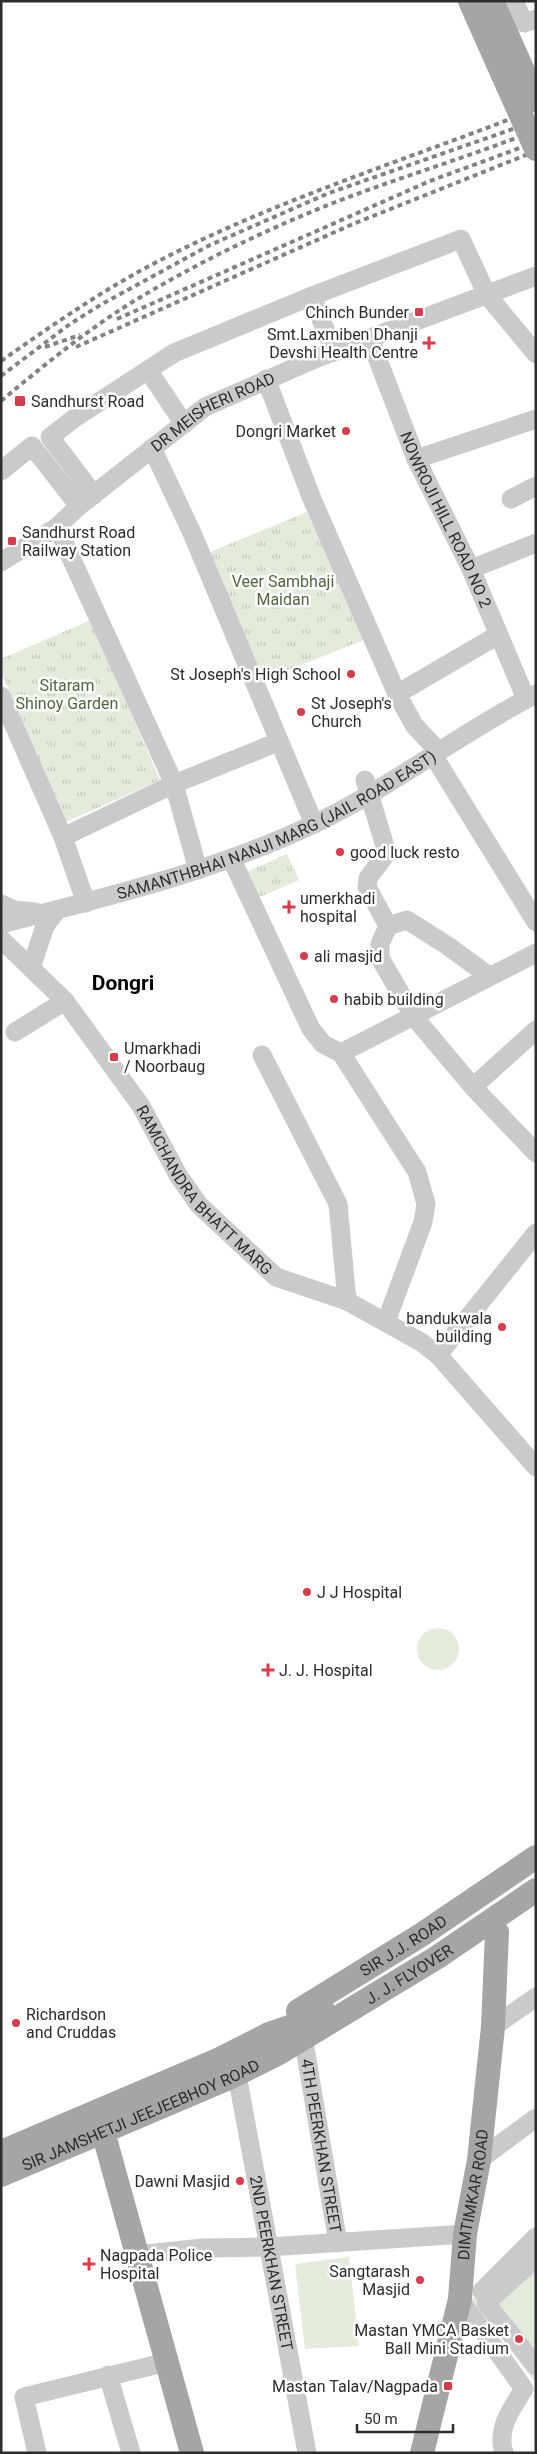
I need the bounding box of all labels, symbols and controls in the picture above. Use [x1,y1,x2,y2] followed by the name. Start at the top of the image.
[305,303,410,322] place label: Chinch Bunder
[413,306,425,318] marker: Chinch Bunder
[267,325,418,362] place label: Smt.Laxmiben Dhanji Devshi Health Centre
[422,336,436,350] marker: Smt.Laxmiben Dhanji Devshi Health Centre
[147,368,278,456] street label: DR MEISHERI ROAD
[31,392,144,411] place label: Sandhurst Road
[13,394,27,408] marker: Sandhurst Road
[236,422,336,441] place label: Dongri Market
[340,425,352,437] marker: Dongri Market
[397,429,496,610] street label: NOWROJI HILL ROAD NO 2
[22,523,135,560] place label: Sandhurst Road Railway Station
[6,535,18,547] marker: Sandhurst Road Railway Station
[232,572,334,609] park label: Veer Sambhaji Maidan
[170,665,341,684] place label: St Joseph's High School
[345,668,357,680] marker: St Joseph's High School
[16,676,118,713] park label: Sitaram Shinoy Garden
[311,694,392,731] place label: St Joseph's Church
[295,706,307,718] marker: St Joseph's Church
[115,746,439,903] street label: SAMANTHBHAI NANJI MARG (JAIL ROAD EAST)
[350,843,460,862] place label: good luck resto
[334,846,346,858] marker: good luck resto
[300,889,375,926] place label: umerkhadi hospital
[282,900,296,914] marker: umerkhadi hospital
[314,947,382,966] place label: ali masjid
[298,950,310,962] marker: ali masjid
[92,971,154,995] district label: Dongri
[344,990,444,1009] place label: habib building
[328,993,340,1005] marker: habib building
[124,1039,205,1076] place label: Umarkhadi / Noorbaug
[108,1051,120,1063] marker: Umarkhadi / Noorbaug
[133,1102,277,1278] street label: RAMCHANDRA BHATT MARG
[406,1309,492,1346] place label: bandukwala building
[496,1321,508,1333] marker: bandukwala building
[317,1583,402,1602] place label: J J Hospital
[301,1586,313,1598] marker: J J Hospital
[279,1661,373,1680] place label: J. J. Hospital
[261,1663,275,1677] marker: J. J. Hospital
[356,1911,450,1980] street label: SIR J.J. ROAD
[362,1940,457,2008] street label: J. J. FLYOVER
[26,2005,116,2042] place label: Richardson and Cruddas
[10,2017,22,2029] marker: Richardson and Cruddas
[19,2055,263,2175] street label: SIR JAMSHETJI JEEJEEBHOY ROAD
[297,2057,346,2235] street label: 4TH PEERKHAN STREET
[454,2128,492,2261] street label: DIMTIMKAR ROAD
[134,2172,230,2191] place label: Dawni Masjid
[246,2174,297,2352] street label: 2ND PEERKHAN STREET
[234,2175,246,2187] marker: Dawni Masjid
[100,2246,212,2283] place label: Nagpada Police Hospital
[82,2257,96,2271] marker: Nagpada Police Hospital
[329,2262,410,2299] place label: Sangtarash Masjid
[414,2274,426,2286] marker: Sangtarash Masjid
[354,2321,509,2358] place label: Mastan YMCA Basket Ball Mini Stadium
[513,2333,525,2345] marker: Mastan YMCA Basket Ball Mini Stadium
[272,2377,438,2396] place label: Mastan Talav/Nagpada
[442,2380,454,2392] marker: Mastan Talav/Nagpada
[357,2402,453,2434] scale bar
[364,2410,398,2428] text: 50 m

